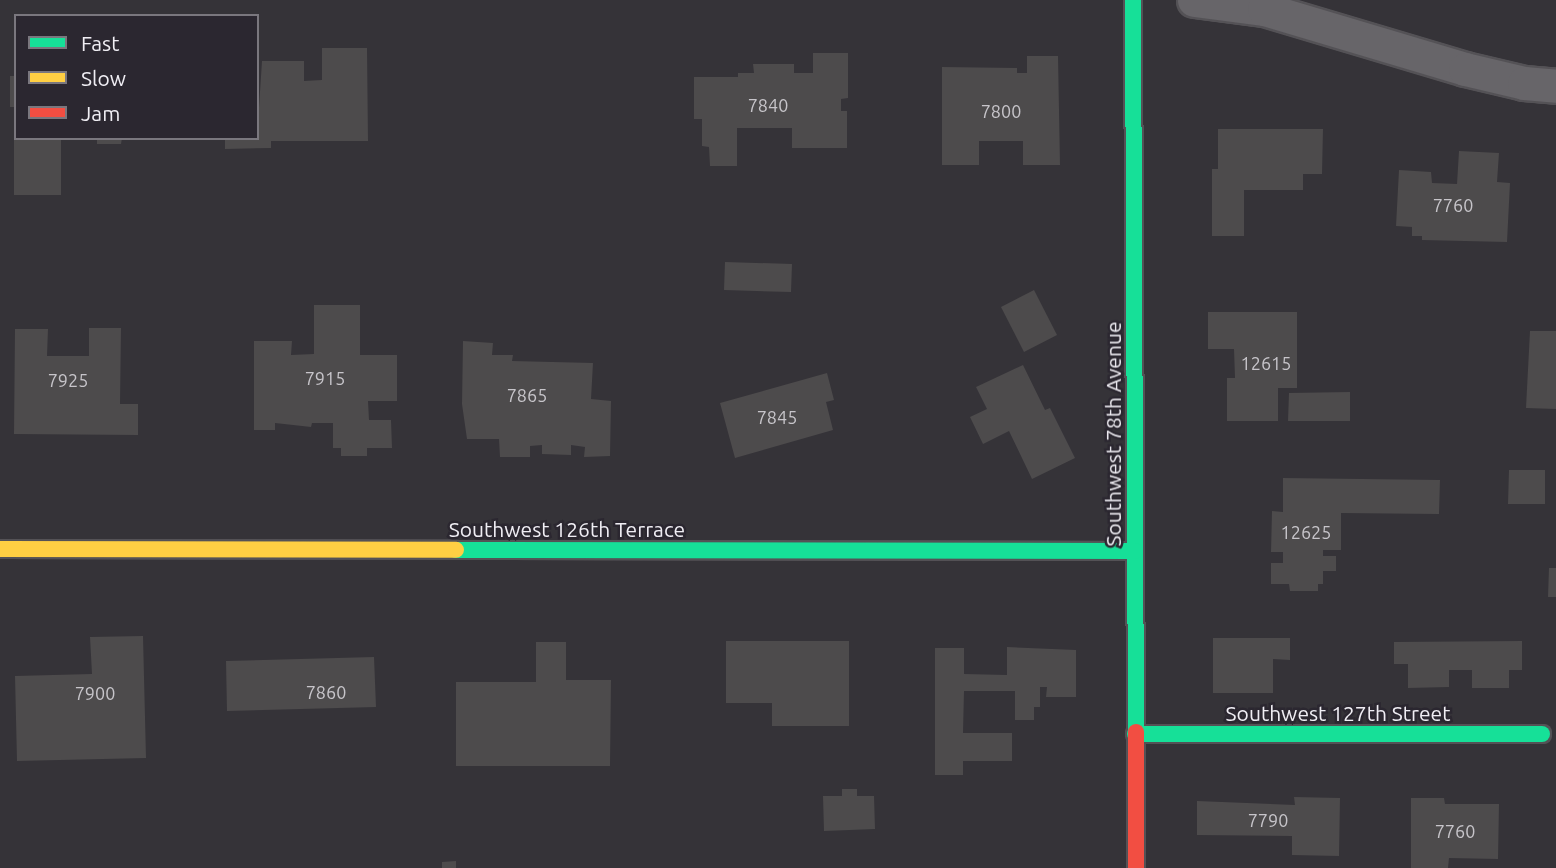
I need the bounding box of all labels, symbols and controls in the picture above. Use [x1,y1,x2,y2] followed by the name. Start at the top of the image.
[14,14,259,140] legend
[81,31,119,55] text: Fast
[81,66,126,90] text: Slow
[748,94,788,116] house number: 7840
[981,100,1021,122] house number: 7800
[81,101,120,125] text: Jam
[1433,194,1473,216] house number: 7760
[1100,321,1126,547] street label: Southwest 78th Avenue
[1241,352,1291,374] house number: 12615
[305,367,345,389] house number: 7915
[48,369,88,391] house number: 7925
[507,384,547,406] house number: 7865
[757,406,797,428] house number: 7845
[449,516,685,542] street label: Southwest 126th Terrace
[1281,521,1331,543] house number: 12625
[306,681,346,703] house number: 7860
[75,682,115,704] house number: 7900
[1226,700,1450,726] street label: Southwest 127th Street
[1248,809,1288,831] house number: 7790
[1435,820,1475,842] house number: 7760

